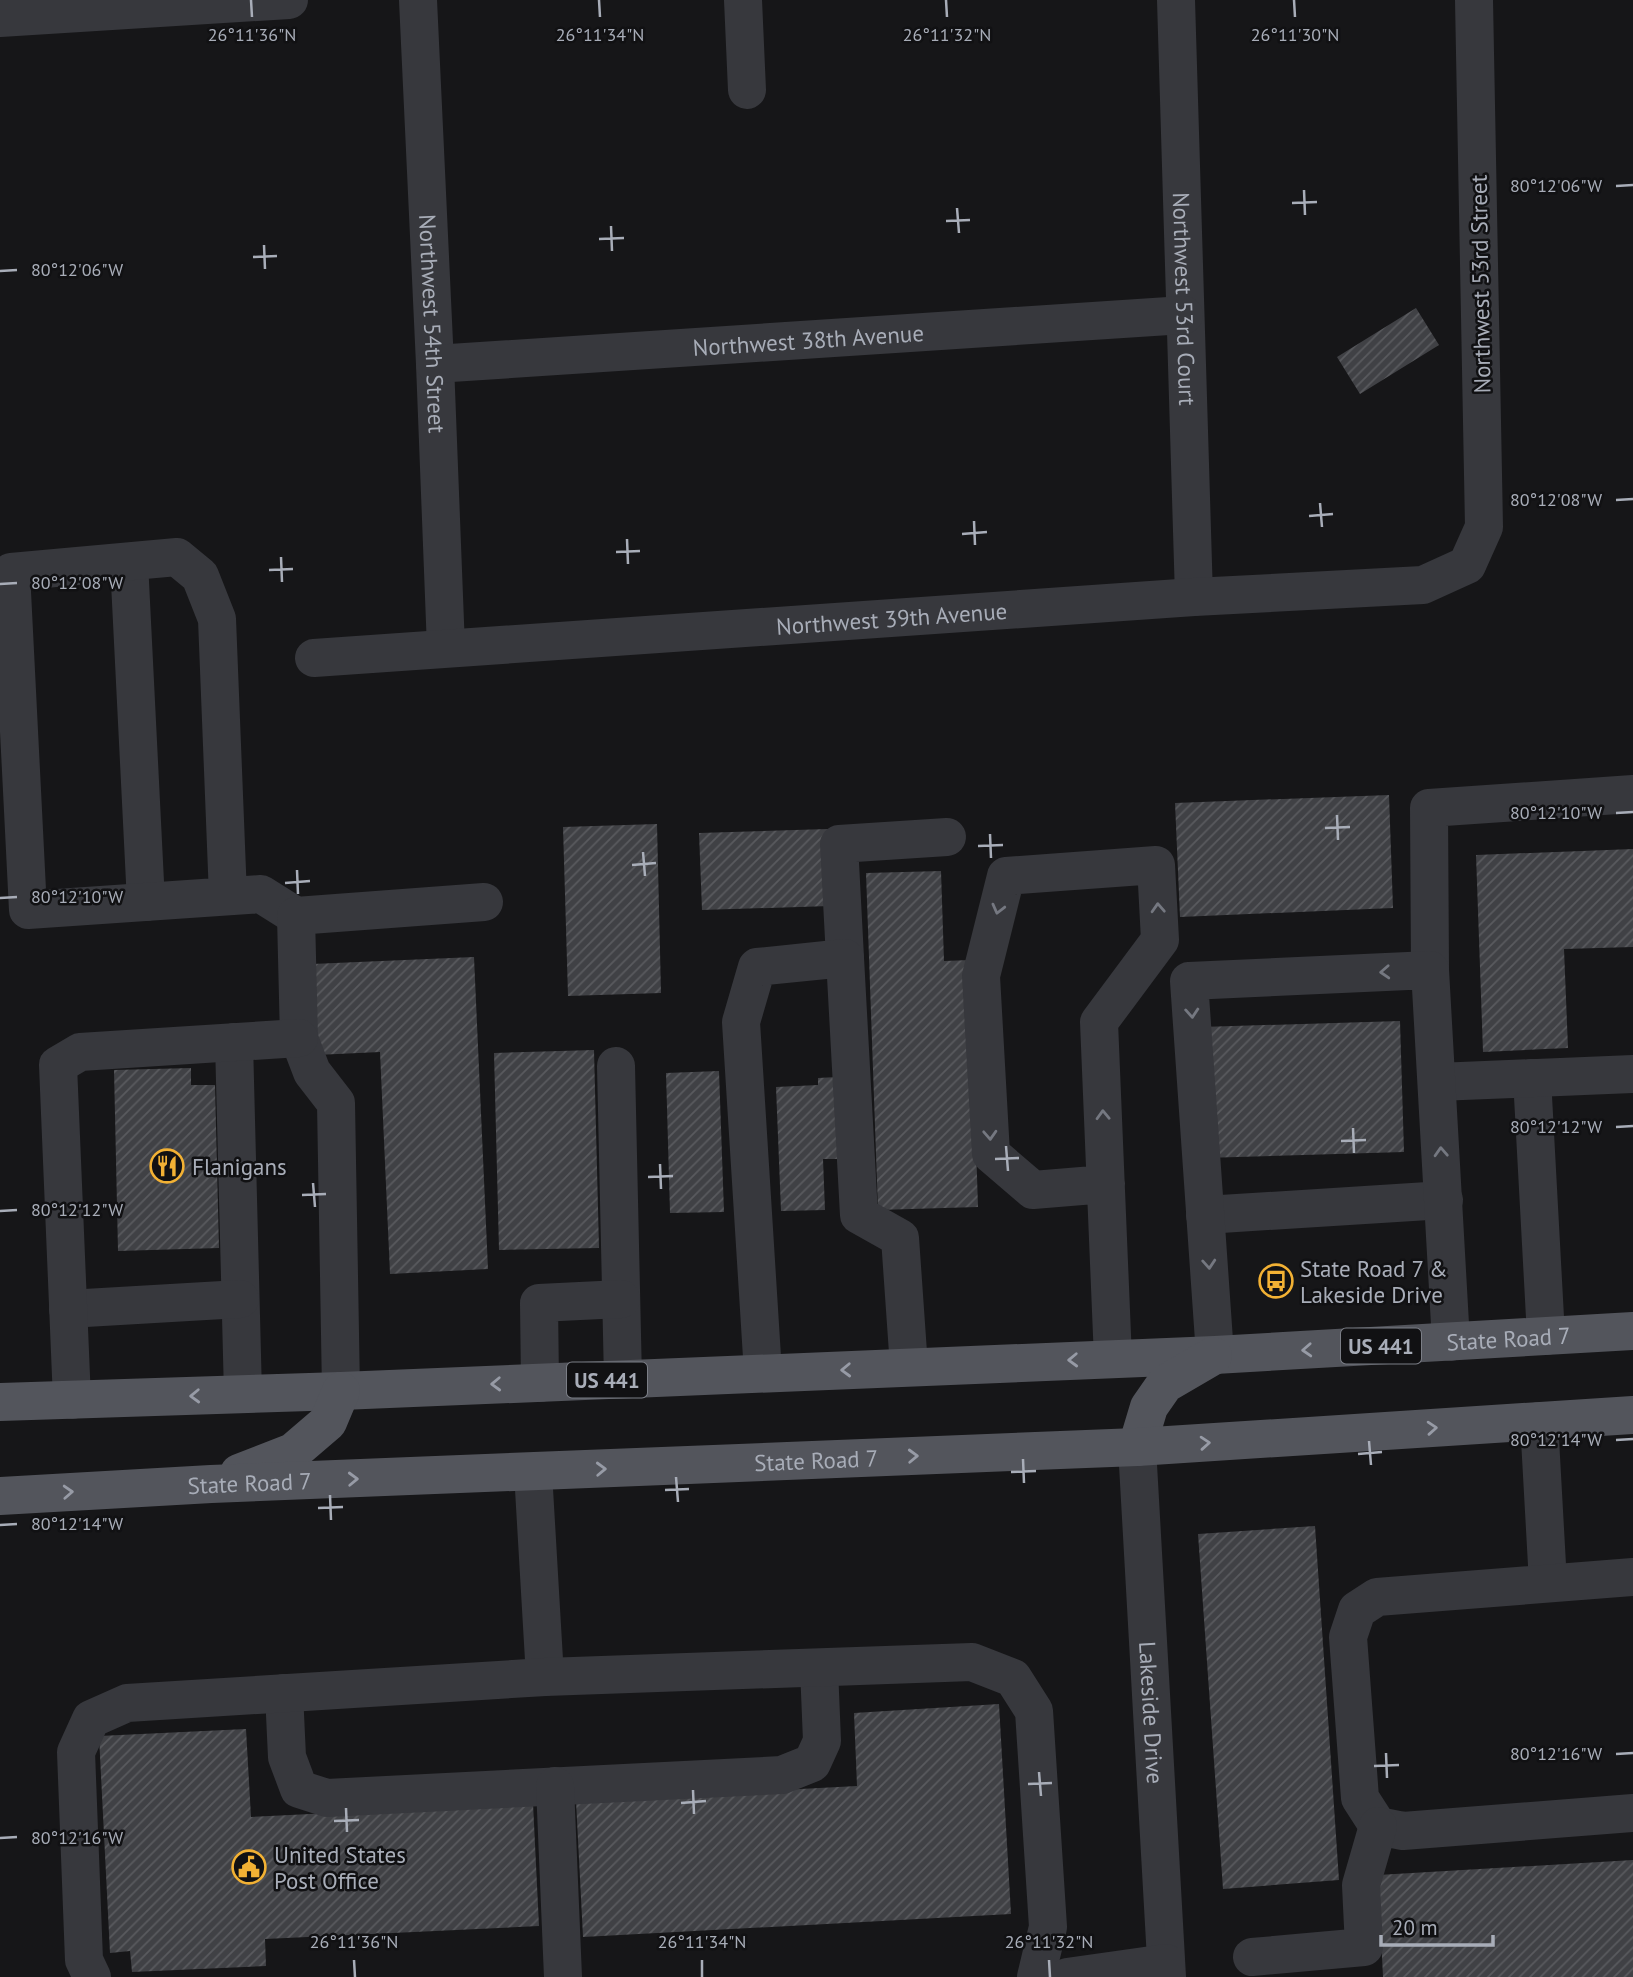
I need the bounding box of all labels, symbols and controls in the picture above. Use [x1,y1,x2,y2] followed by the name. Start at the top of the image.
[208,23,296,46] text: 26°11'36"N
[556,23,644,46] text: 26°11'34"N
[903,23,991,46] text: 26°11'32"N
[1251,23,1339,46] text: 26°11'30"N
[1464,174,1496,394] street label: Northwest 53rd Street
[1510,174,1602,197] text: 80°12'06"W
[1167,192,1203,406] street label: Northwest 53rd Court
[414,213,452,434] street label: Northwest 54th Street
[31,258,123,281] text: 80°12'06"W
[692,318,925,362] street label: Northwest 38th Avenue
[1510,488,1602,511] text: 80°12'08"W
[31,571,123,594] text: 80°12'08"W
[775,595,1008,640] street label: Northwest 39th Avenue
[1510,801,1602,824] text: 80°12'10"W
[31,885,123,908] text: 80°12'10"W
[1151,902,1166,913] one-way arrow
[992,903,1006,915] one-way arrow
[1379,964,1390,979] one-way arrow
[1184,1007,1199,1018] one-way arrow
[1095,1110,1110,1121] one-way arrow
[1510,1115,1602,1138] text: 80°12'12"W
[983,1129,998,1140] one-way arrow
[1433,1146,1448,1157] one-way arrow
[148,1147,186,1185] restaurant icon: Flanigans
[192,1152,287,1181] place label: Flanigans
[31,1198,123,1221] text: 80°12'12"W
[1300,1254,1448,1309] place label: State Road 7 & Lakeside Drive
[1201,1259,1216,1270] one-way arrow
[1257,1262,1295,1300] bus stop icon: State Road 7 & Lakeside Drive
[1446,1320,1571,1356] street label: State Road 7
[1341,1328,1421,1364] road number: US 441
[1301,1342,1312,1357] one-way arrow
[1067,1353,1078,1368] one-way arrow
[567,1362,647,1398] road number: US 441
[840,1362,851,1377] one-way arrow
[490,1377,501,1392] one-way arrow
[189,1388,200,1403] one-way arrow
[1427,1421,1438,1436] one-way arrow
[1510,1428,1602,1451] text: 80°12'14"W
[1200,1436,1211,1451] one-way arrow
[754,1443,879,1477] street label: State Road 7
[908,1449,919,1464] one-way arrow
[596,1461,607,1476] one-way arrow
[187,1465,312,1500] street label: State Road 7
[347,1471,358,1486] one-way arrow
[63,1485,74,1500] one-way arrow
[31,1512,123,1535] text: 80°12'14"W
[1134,1640,1171,1785] street label: Lakeside Drive
[1510,1742,1602,1765] text: 80°12'16"W
[31,1826,123,1849] text: 80°12'16"W
[274,1840,406,1895] place label: United States Post Office
[230,1848,268,1886] public building icon: United States Post Office
[1381,1904,1493,1948] scale bar
[1392,1914,1438,1941] text: 20 m
[310,1930,398,1953] text: 26°11'36"N
[658,1930,746,1953] text: 26°11'34"N
[1005,1930,1093,1953] text: 26°11'32"N

